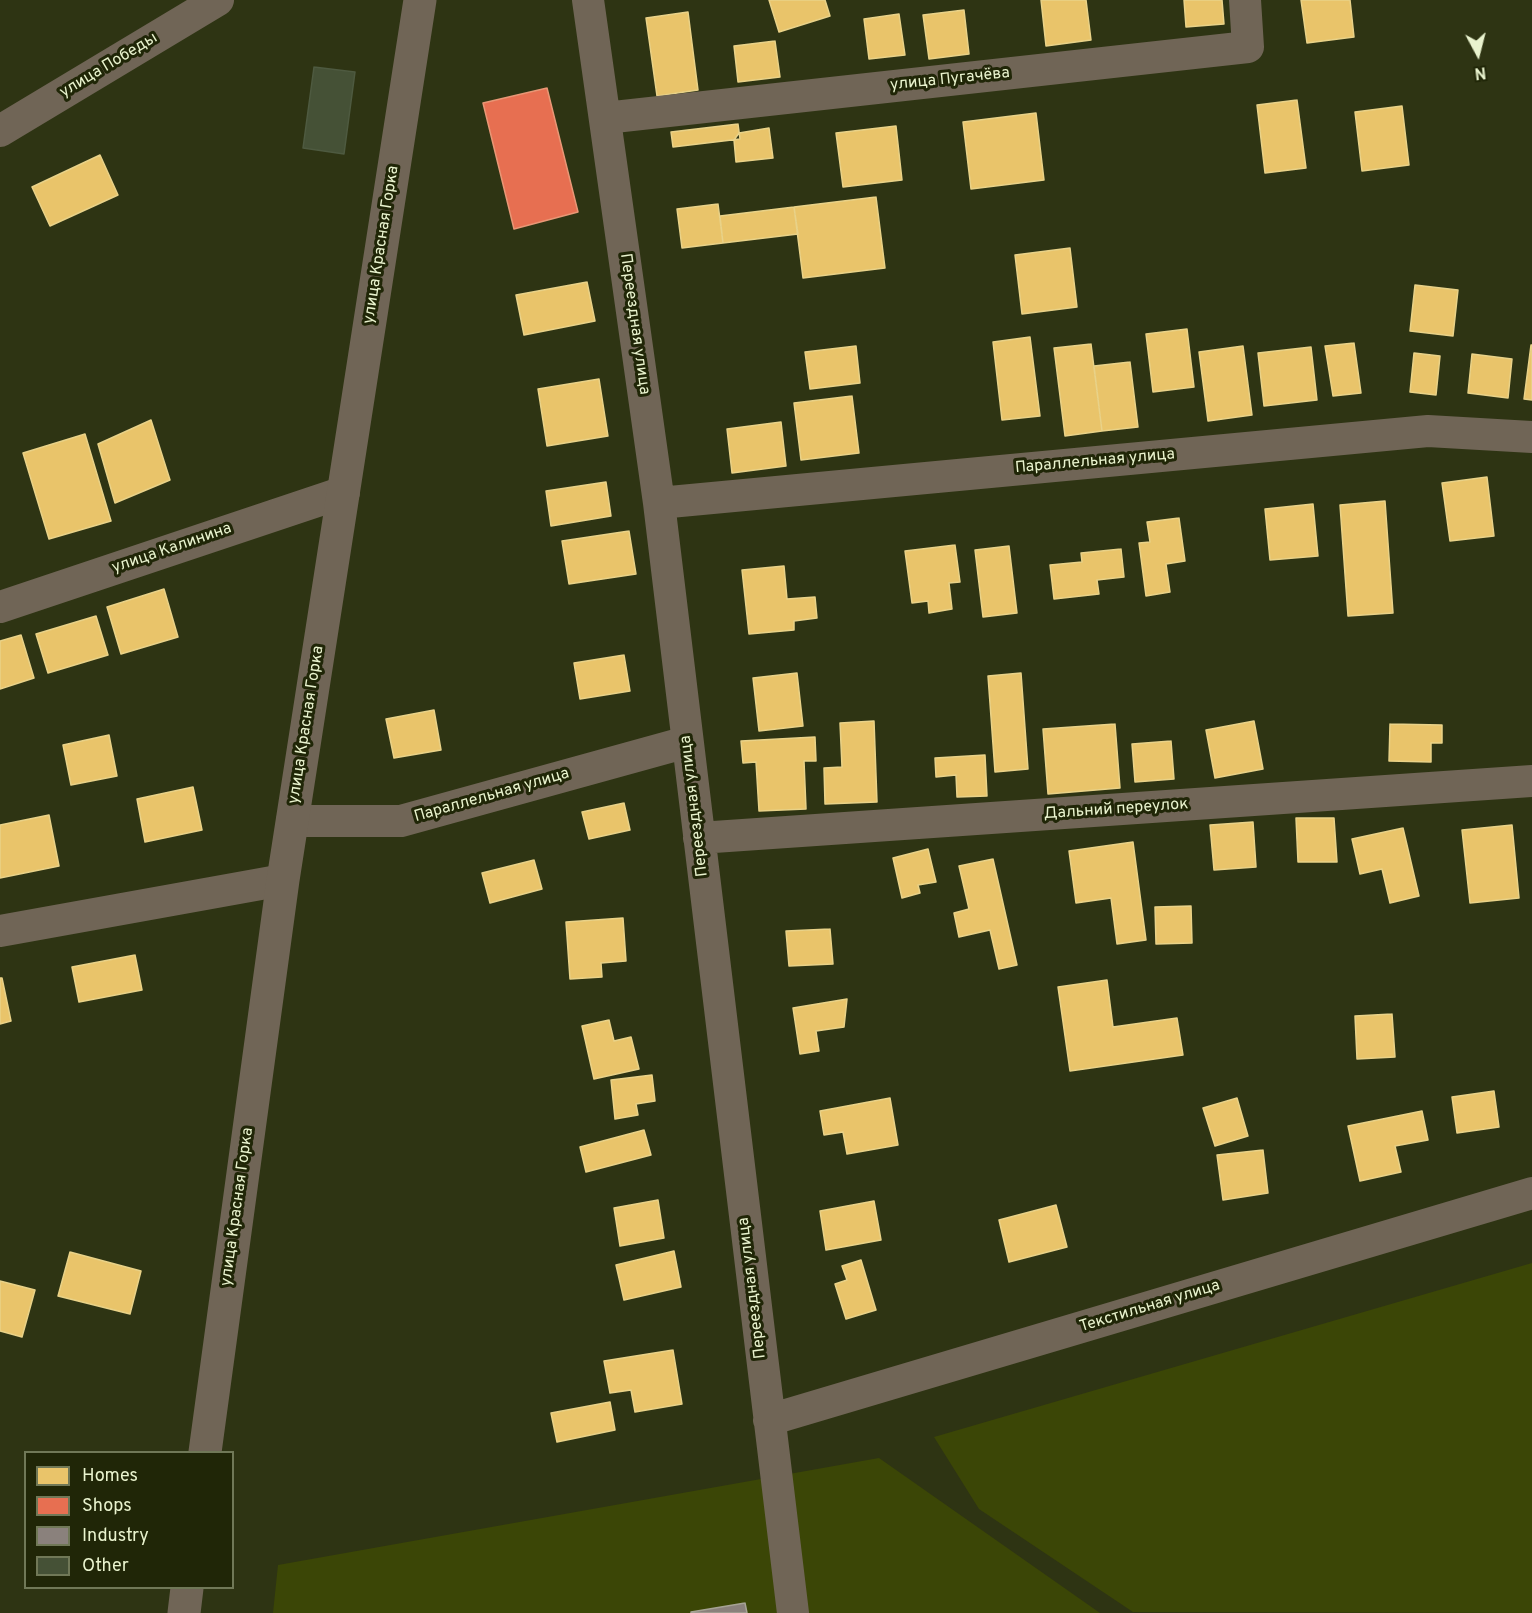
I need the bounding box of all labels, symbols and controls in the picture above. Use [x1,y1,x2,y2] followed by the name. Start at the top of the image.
[1448,24,1508,84] north arrow
[57,29,161,103] street label: улица Победы
[1473,61,1487,82] text: N
[889,64,1011,96] street label: улица Пугачёва
[360,164,404,326] street label: улица Красная Горка
[615,252,653,396] street label: Переездная улица
[1014,445,1176,479] street label: Параллельная улица
[110,520,234,578] street label: улица Калинина
[285,644,329,806] street label: улица Красная Горка
[677,734,713,878] street label: Переездная улица
[412,765,572,827] street label: Параллельная улица
[1043,795,1189,825] street label: Дальний переулок
[217,1126,259,1288] street label: улица Красная Горка
[735,1216,771,1360] street label: Переездная улица
[1078,1277,1222,1337] street label: Текстильная улица
[24,1451,234,1589] legend
[82,1465,138,1488] text: Homes
[82,1495,132,1518] text: Shops
[82,1525,149,1548] text: Industry
[82,1555,129,1578] text: Other

